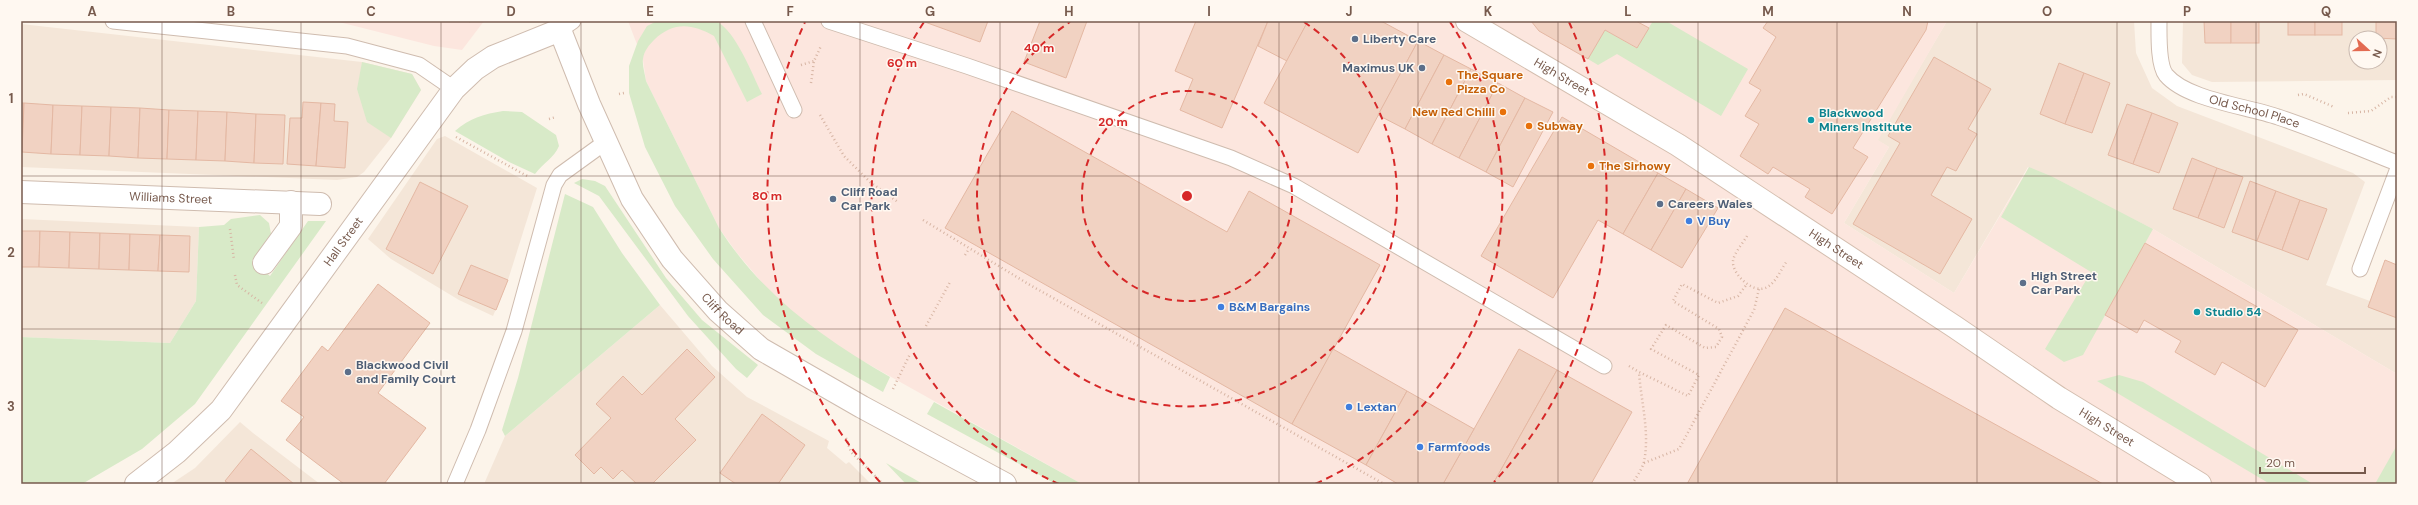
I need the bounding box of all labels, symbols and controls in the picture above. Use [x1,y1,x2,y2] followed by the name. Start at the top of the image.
[87,3,97,20] text: A
[227,3,235,20] text: B
[366,3,376,20] text: C
[506,3,516,20] text: D
[646,3,654,20] text: E
[786,3,794,20] text: F
[925,3,935,20] text: G
[1064,3,1074,20] text: H
[1207,3,1211,20] text: I
[1345,3,1353,20] text: J
[1484,3,1493,20] text: K
[1624,3,1632,20] text: L
[1762,3,1774,20] text: M
[1902,3,1912,20] text: N
[2042,3,2052,20] text: O
[2183,3,2191,20] text: P
[2321,3,2331,20] text: Q
[2348,30,2388,70] north arrow
[1363,31,1436,47] place label: Liberty Care
[1350,34,1360,44] marker: Liberty Care
[1024,40,1054,56] text: 40 m
[2369,47,2385,60] text: N
[1531,54,1593,99] street label: High Street
[887,55,917,71] text: 60 m
[1342,60,1414,76] place label: Maximus UK
[1417,63,1427,73] marker: Maximus UK
[1457,67,1523,97] place label: The Square Pizza Co
[1444,77,1454,87] marker: The Square Pizza Co
[9,90,13,107] text: 1
[2207,91,2302,132] street label: Old School Place
[1412,104,1495,120] place label: New Red Chilli
[1819,105,1912,135] place label: Blackwood Miners Institute
[1498,107,1508,117] marker: New Red Chilli
[1098,114,1128,130] text: 20 m
[1806,115,1816,125] marker: Blackwood Miners Institute
[1537,118,1584,134] place label: Subway
[1524,121,1534,131] marker: Subway
[1599,158,1671,174] place label: The Sirhowy
[1586,161,1596,171] marker: The Sirhowy
[841,184,898,214] place label: Cliff Road Car Park
[129,188,213,208] street label: Williams Street
[752,188,782,204] text: 80 m
[1180,189,1194,203] centre of rings
[828,194,838,204] marker: Cliff Road Car Park
[1668,196,1753,212] place label: Careers Wales
[1655,199,1665,209] marker: Careers Wales
[320,213,367,269] street label: Hall Street
[1697,213,1731,229] place label: V Buy
[1684,216,1694,226] marker: V Buy
[1806,225,1867,273] street label: High Street
[7,244,15,261] text: 2
[2031,268,2097,298] place label: High Street Car Park
[2018,278,2028,288] marker: High Street Car Park
[698,290,747,338] street label: Cliff Road
[1229,299,1310,315] place label: B&M Bargains
[1216,302,1226,312] marker: B&M Bargains
[2205,304,2262,320] place label: Studio 54
[2192,307,2202,317] marker: Studio 54
[356,357,456,387] place label: Blackwood Civil and Family Court
[343,367,353,377] marker: Blackwood Civil and Family Court
[7,398,15,415] text: 3
[1357,399,1397,415] place label: Lextan
[1344,402,1354,412] marker: Lextan
[2076,404,2138,450] street label: High Street
[1428,439,1490,455] place label: Farmfoods
[1415,442,1425,452] marker: Farmfoods
[2260,449,2365,475] scale bar
[2266,455,2295,471] text: 20 m

